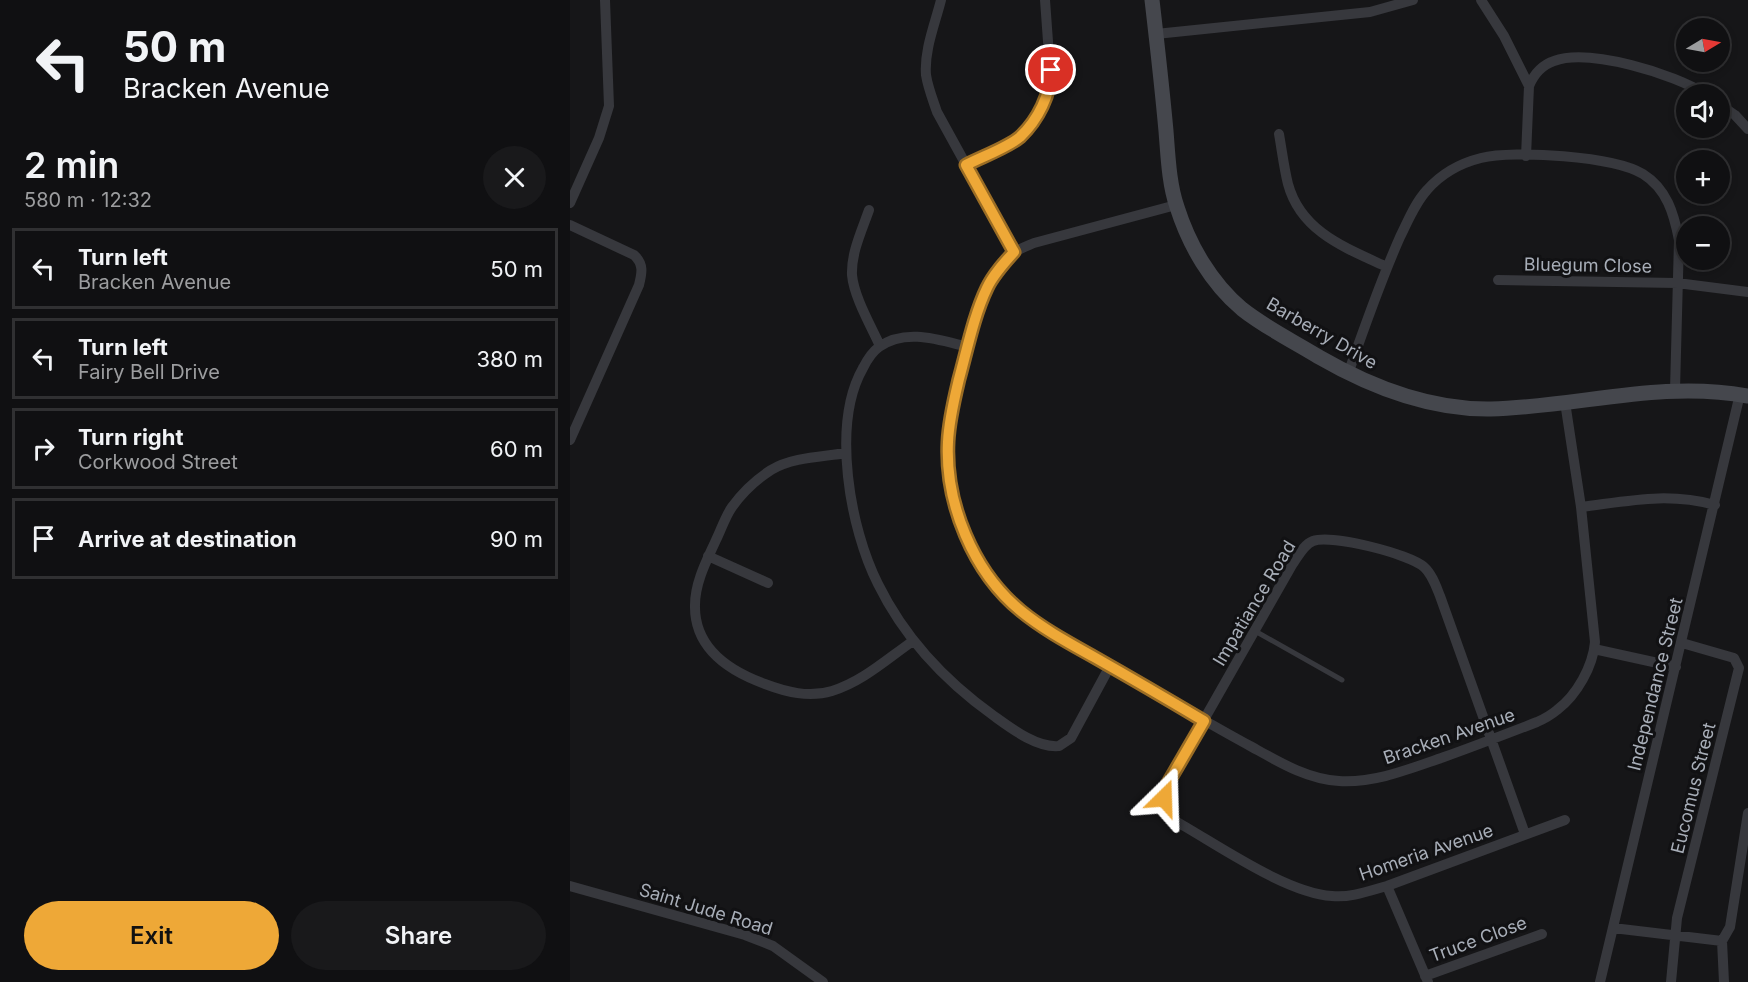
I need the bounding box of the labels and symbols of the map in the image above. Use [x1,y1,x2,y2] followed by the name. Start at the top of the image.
[1676,18,1730,72] north arrow
[1025,44,1076,95] pin
[1524,253,1652,277] street label: Bluegum Close
[1263,293,1381,373] street label: Barberry Drive
[1208,537,1300,669] street label: Impatiance Road
[1623,595,1687,773] street label: Independance Street
[1380,704,1518,768] street label: Bracken Avenue
[1667,720,1719,856] street label: Eucomus Street
[1132,766,1196,830] position arrow
[1356,819,1496,885] street label: Homeria Avenue
[637,879,775,939] street label: Saint Jude Road
[1426,912,1530,966] street label: Truce Close

